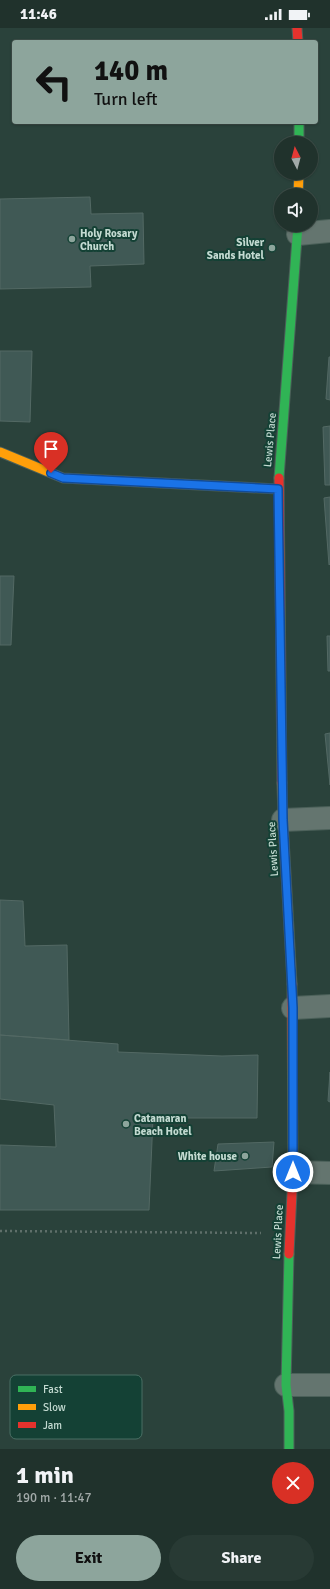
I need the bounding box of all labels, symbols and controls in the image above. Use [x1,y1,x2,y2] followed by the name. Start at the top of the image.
[20,5,57,23] text: 11:46
[94,54,168,88] text: 140 m
[28,56,80,108] icon: left
[94,88,157,110] text: Turn left
[274,136,318,180] north arrow
[274,136,318,232] map controls
[274,188,318,232] button: sound
[80,227,138,253] place label: Holy Rosary Church
[67,234,77,244] marker: Holy Rosary Church
[207,236,265,262] place label: Silver Sands Hotel
[267,243,277,253] marker: Silver Sands Hotel
[261,412,279,468] street label: Lewis Place
[34,432,68,473] pin
[40,438,62,460] icon: arrive
[265,821,281,877] street label: Lewis Place
[134,1112,192,1138] place label: Catamaran Beach Hotel
[121,1119,131,1129] marker: Catamaran Beach Hotel
[178,1150,238,1163] place label: White house
[240,1151,250,1161] marker: White house
[272,1151,314,1193] position arrow
[270,1204,286,1260] street label: Lewis Place
[10,1375,142,1439] legend
[43,1383,63,1396] text: Fast
[43,1401,66,1414] text: Slow
[43,1419,62,1432] text: Jam
[16,1460,74,1490] text: 1 min
[272,1462,314,1504] button: close
[16,1490,92,1506] text: 190 m · 11:47
[16,1535,161,1581] button: Exit
[169,1535,314,1581] button: Share

